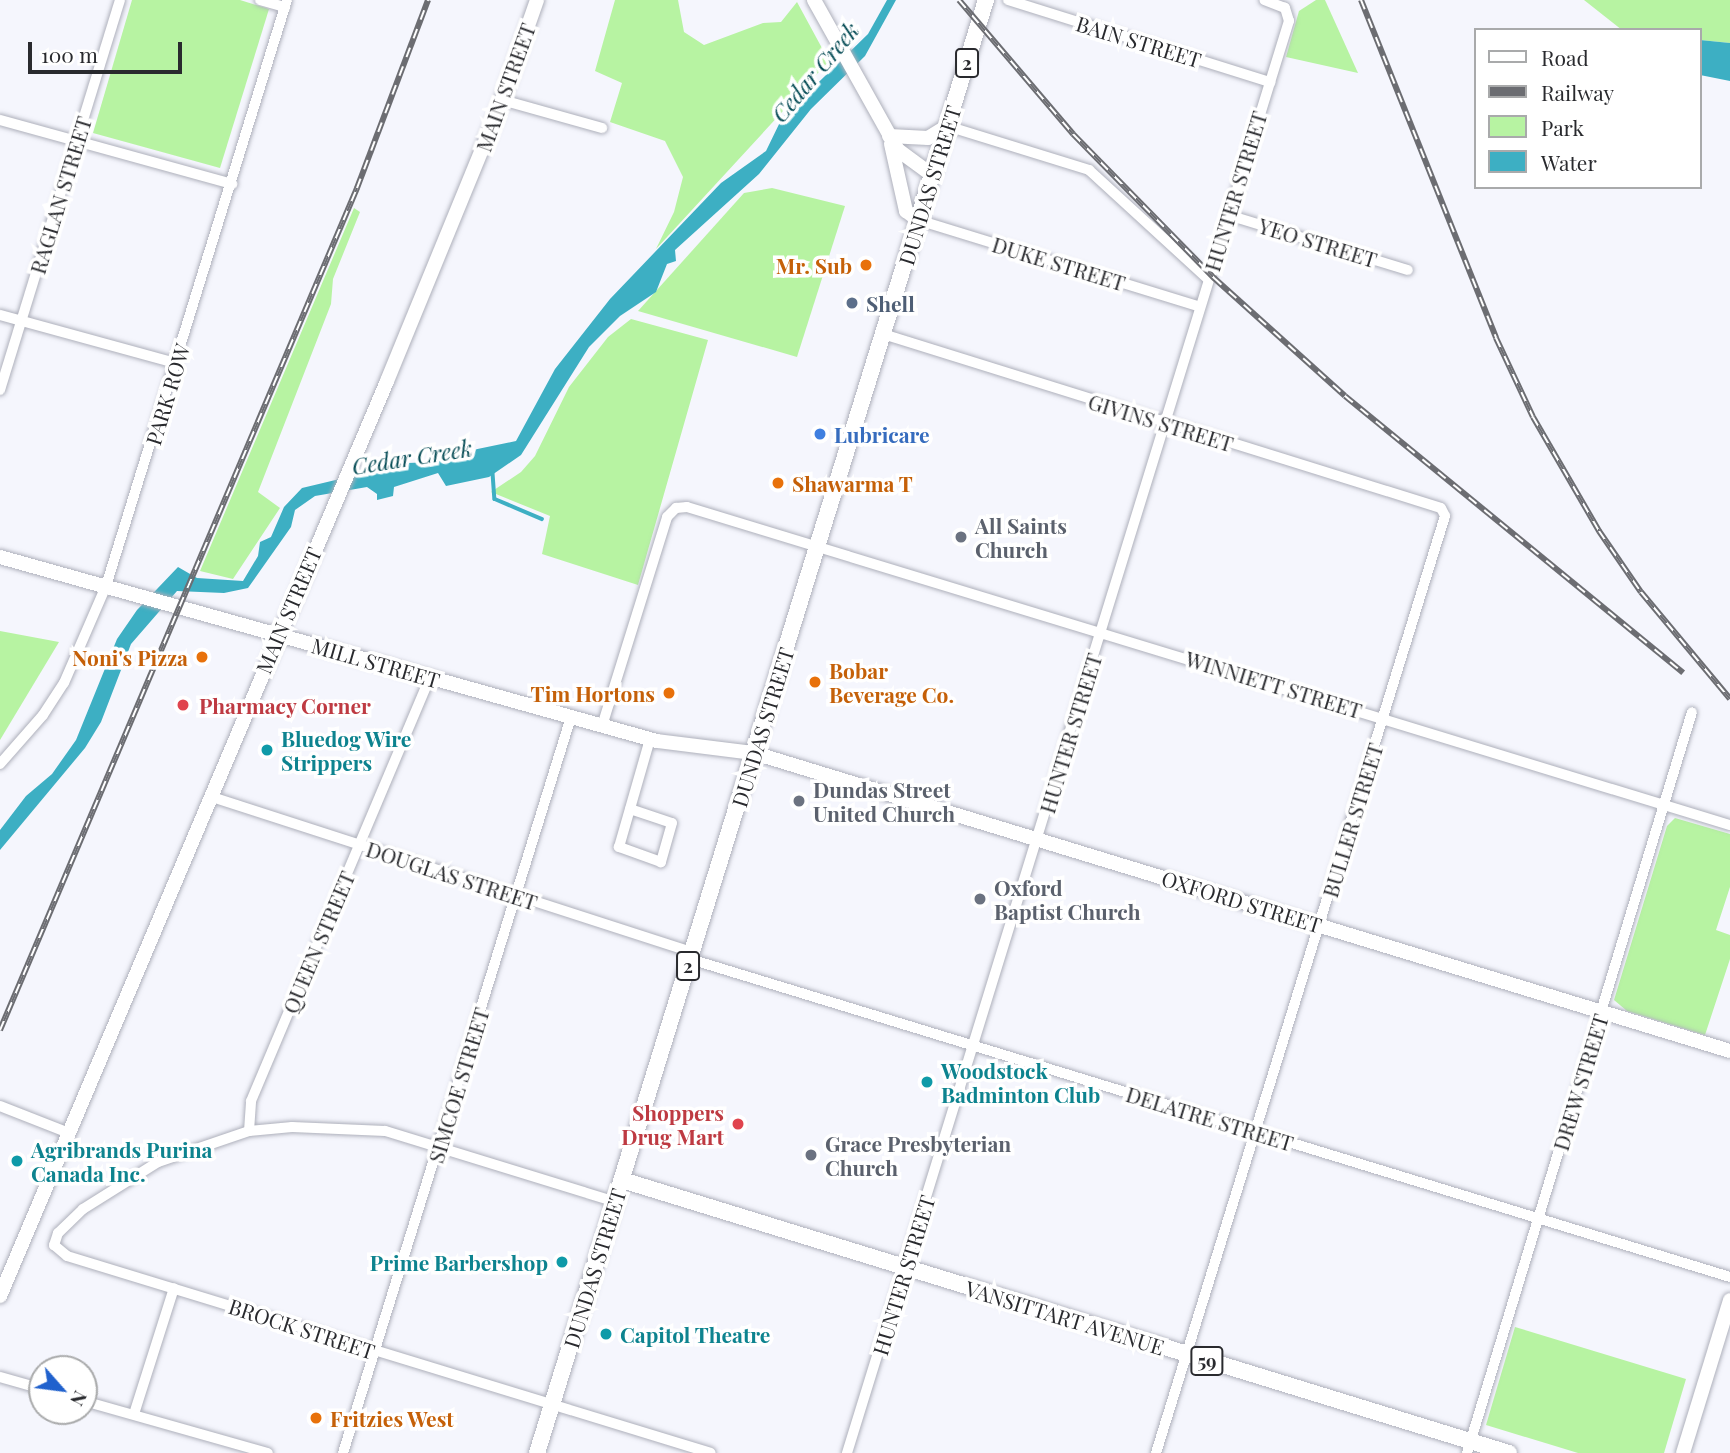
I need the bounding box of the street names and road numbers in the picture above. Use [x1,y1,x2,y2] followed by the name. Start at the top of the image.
[1073,10,1205,72] street label: BAIN STREET
[470,19,540,155] street label: MAIN STREET
[955,48,979,78] road number: 2
[893,102,965,268] street label: DUNDAS STREET
[1199,108,1271,274] street label: HUNTER STREET
[24,113,96,277] street label: RAGLAN STREET
[1256,212,1380,272] street label: YEO STREET
[989,231,1129,295] street label: DUKE STREET
[140,340,194,448] street label: PARK ROW
[1085,388,1237,456] street label: GIVINS STREET
[250,543,326,677] street label: MAIN STREET
[309,632,443,692] street label: MILL STREET
[726,644,798,810] street label: DUNDAS STREET
[1183,645,1365,723] street label: WINNIETT STREET
[1034,650,1106,816] street label: HUNTER STREET
[1317,740,1387,900] street label: BULLER STREET
[363,835,541,915] street label: DOUGLAS STREET
[1159,865,1325,937] street label: OXFORD STREET
[277,867,359,1017] street label: QUEEN STREET
[676,950,700,982] road number: 2
[422,1004,494,1166] street label: SIMCOE STREET
[1547,1010,1613,1154] street label: DREW STREET
[1123,1081,1297,1155] street label: DELATRE STREET
[558,1185,630,1351] street label: DUNDAS STREET
[867,1192,939,1358] street label: HUNTER STREET
[962,1275,1168,1359] street label: VANSITTART AVENUE
[226,1293,378,1363] street label: BROCK STREET
[1190,1345,1224,1376] road number: 59

